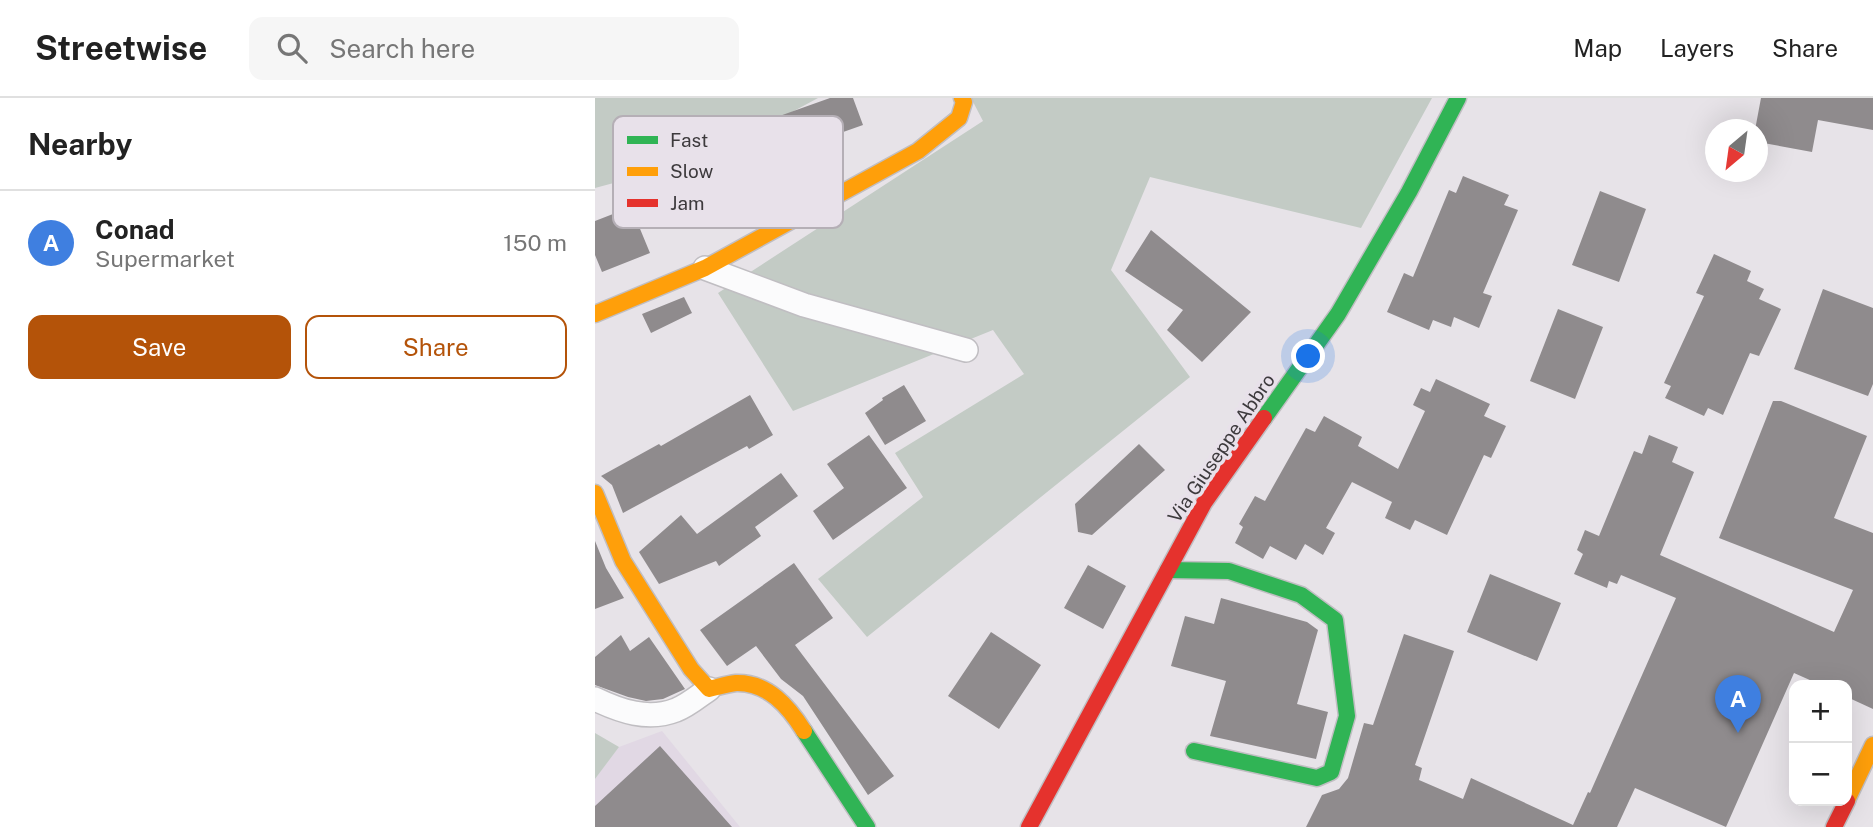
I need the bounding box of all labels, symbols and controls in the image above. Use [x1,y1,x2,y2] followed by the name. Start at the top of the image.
[249,17,739,80] search box
[35,29,207,67] text: Streetwise
[273,29,311,67] icon: search
[329,33,475,64] text: Search here
[1573,34,1622,62] text: Map
[1660,34,1734,62] text: Layers
[1772,34,1838,62] text: Share
[613,116,843,228] legend
[1705,119,1768,182] north arrow
[28,126,132,162] text: Nearby
[670,129,708,151] text: Fast
[670,160,714,182] text: Slow
[670,192,704,214] text: Jam
[95,214,175,245] text: Conad
[43,229,59,256] text: A
[503,229,567,256] text: 150 m
[95,245,235,272] text: Supermarket
[28,315,291,379] button: Save
[305,315,567,379] button: Share
[1291,339,1325,373] your location
[1163,369,1279,527] street label: Via Giuseppe Abbro
[1715,675,1761,733] pin: A
[1789,680,1852,806] map controls
[1789,680,1852,743] button: +
[1789,743,1852,806] button: −

